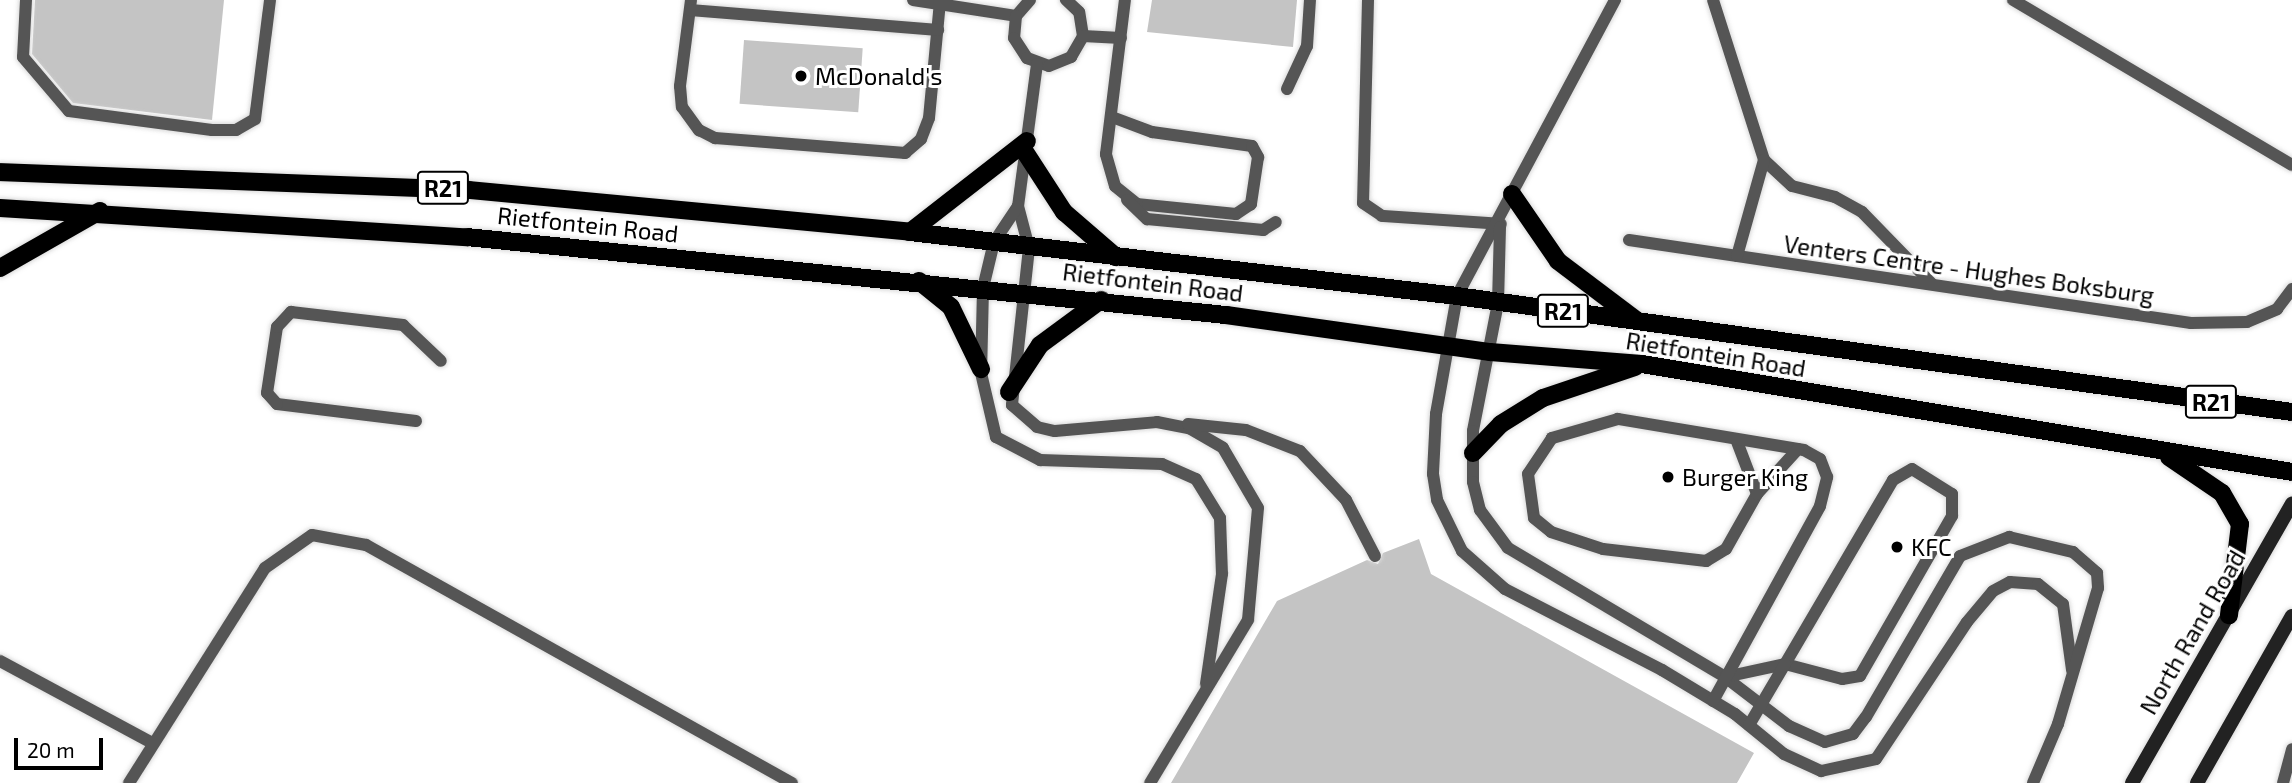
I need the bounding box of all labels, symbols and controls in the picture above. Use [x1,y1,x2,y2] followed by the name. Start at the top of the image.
[815,62,943,90] place label: McDonald's
[793,68,809,84] marker: McDonald's
[417,168,469,208] road number: R21
[496,200,680,248] street label: Rietfontein Road
[1782,229,2156,309] street label: Venters Centre - Hughes Boksburg
[1061,257,1245,307] street label: Rietfontein Road
[1537,292,1589,330] road number: R21
[1624,326,1808,382] street label: Rietfontein Road
[2185,382,2237,422] road number: R21
[1682,463,1809,491] place label: Burger King
[1660,469,1676,485] marker: Burger King
[1911,533,1952,561] place label: KFC
[1889,539,1905,555] marker: KFC
[2133,545,2251,719] street label: North Rand Road
[18,724,107,768] scale bar
[27,737,75,762] text: 20 m

